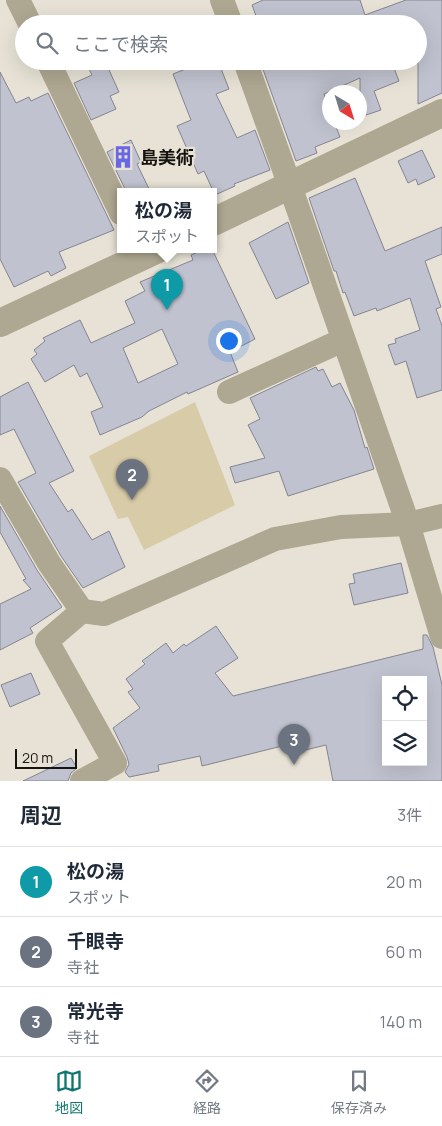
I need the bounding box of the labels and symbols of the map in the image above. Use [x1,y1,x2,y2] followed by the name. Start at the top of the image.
[322,85,367,130] north arrow
[110,144,136,170] building icon: 島美術
[140,145,194,169] place label: 島美術
[151,269,183,310] pin: 1
[216,328,242,354] your location
[116,459,148,500] pin: 2
[278,724,310,765] pin: 3
[15,746,78,769] scale bar

